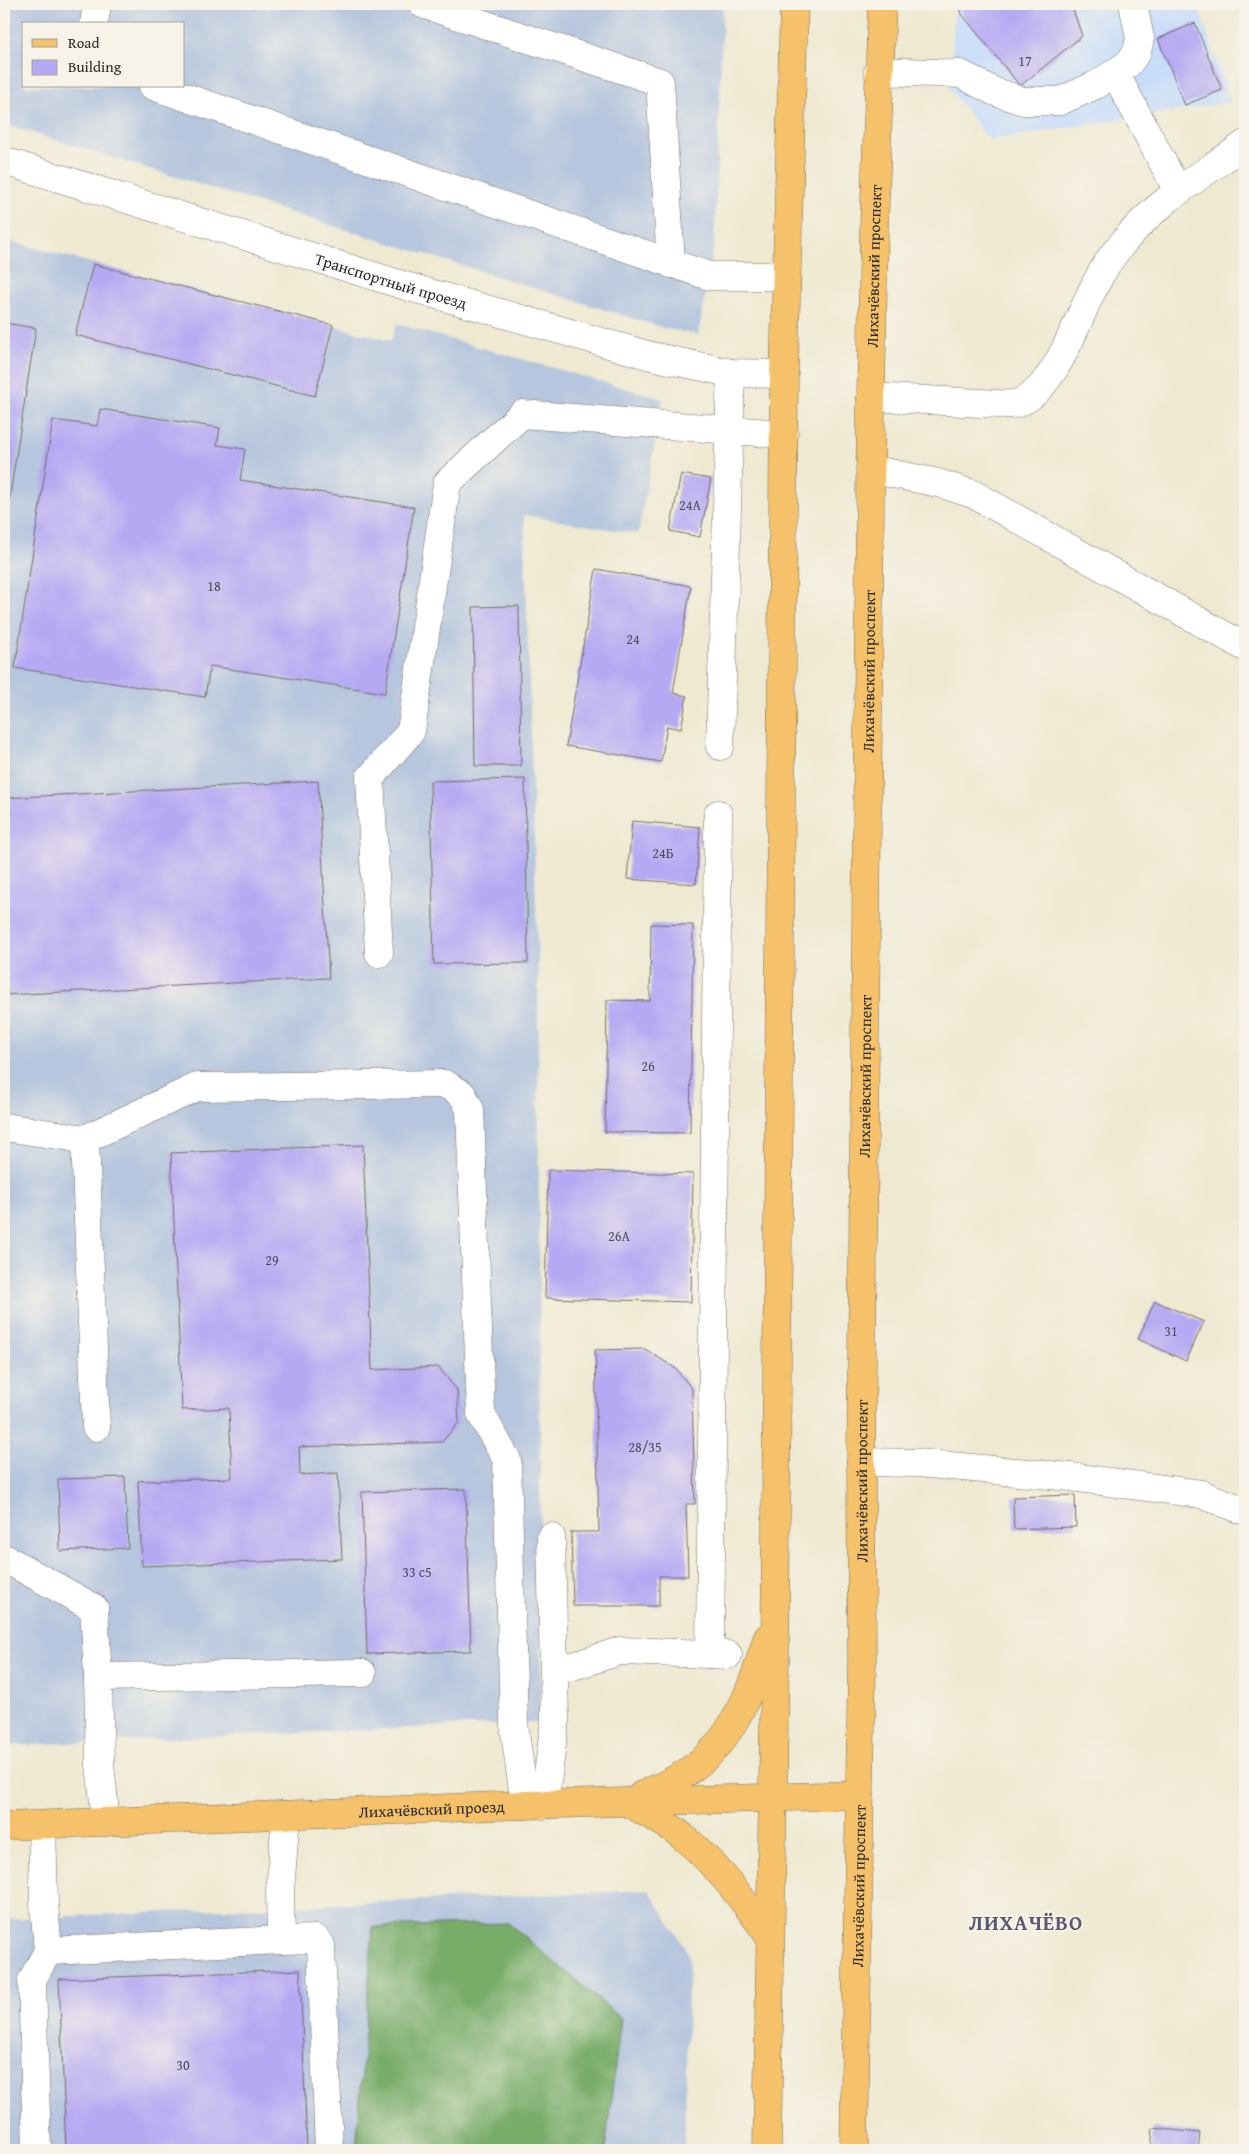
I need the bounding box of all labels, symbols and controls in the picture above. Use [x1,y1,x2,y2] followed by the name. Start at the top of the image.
[22,22,185,88] legend
[68,32,99,53] text: Road
[1018,51,1032,71] house number: 17
[68,56,122,77] text: Building
[860,184,888,348] street label: Лихачёвский проспект
[312,246,470,315] street label: Транспортный проезд
[679,495,701,515] house number: 24А
[207,576,221,596] house number: 18
[856,589,881,753] street label: Лихачёвский проспект
[626,629,640,649] house number: 24
[652,843,674,863] house number: 24Б
[852,994,877,1158] street label: Лихачёвский проспект
[641,1056,655,1076] house number: 26
[608,1226,630,1246] house number: 26А
[265,1250,279,1270] house number: 29
[1164,1321,1178,1341] house number: 31
[849,1399,874,1563] street label: Лихачёвский проспект
[628,1437,662,1457] house number: 28/35
[402,1562,432,1582] house number: 33 с5
[358,1794,506,1824] street label: Лихачёвский проезд
[845,1804,872,1968] street label: Лихачёвский проспект
[969,1907,1083,1938] district label: ЛИХАЧЁВО
[176,2055,190,2075] house number: 30

